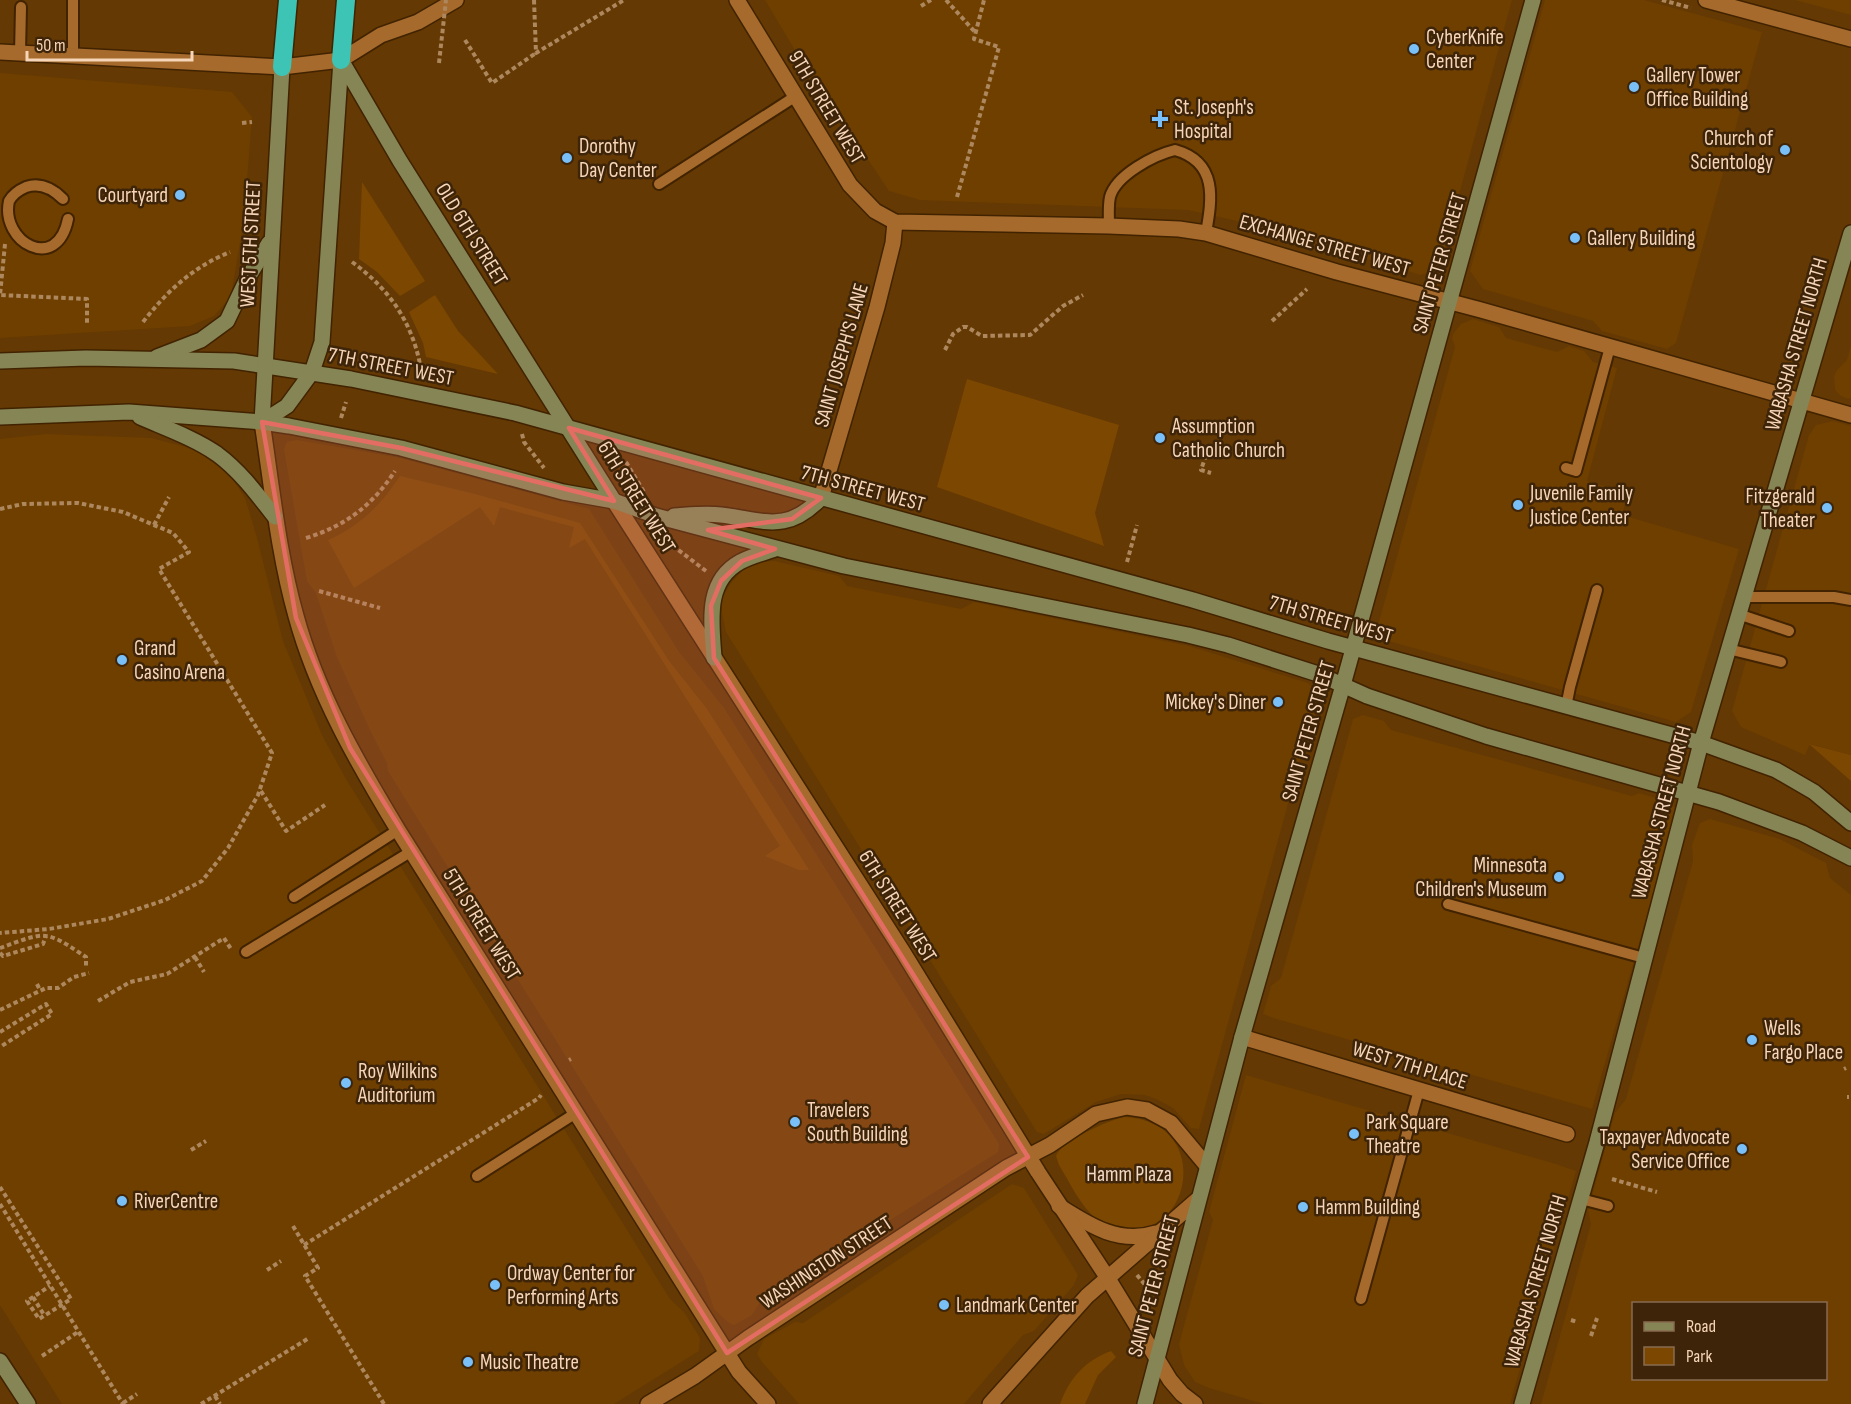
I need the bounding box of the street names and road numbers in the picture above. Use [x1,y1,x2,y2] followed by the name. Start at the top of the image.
[783,46,870,169] street label: 9TH STREET WEST
[430,178,513,291] street label: OLD 6TH STREET
[235,180,266,308] street label: WEST 5TH STREET
[1407,189,1472,336] street label: SAINT PETER STREET
[1237,209,1413,282] street label: EXCHANGE STREET WEST
[1760,255,1833,433] street label: WABASHA STREET NORTH
[809,280,874,430] street label: SAINT JOSEPH'S LANE
[326,342,456,391] street label: 7TH STREET WEST
[592,437,681,558] street label: 6TH STREET WEST
[798,460,928,517] street label: 7TH STREET WEST
[1266,590,1396,649] street label: 7TH STREET WEST
[1276,657,1341,804] street label: SAINT PETER STREET
[1626,723,1697,902] street label: WABASHA STREET NORTH
[853,846,942,967] street label: 6TH STREET WEST
[437,864,526,985] street label: 5TH STREET WEST
[1349,1036,1470,1095] street label: WEST 7TH PLACE
[1499,1192,1572,1370] street label: WABASHA STREET NORTH
[755,1210,897,1314] street label: WASHINGTON STREET
[1123,1212,1184,1360] street label: SAINT PETER STREET

